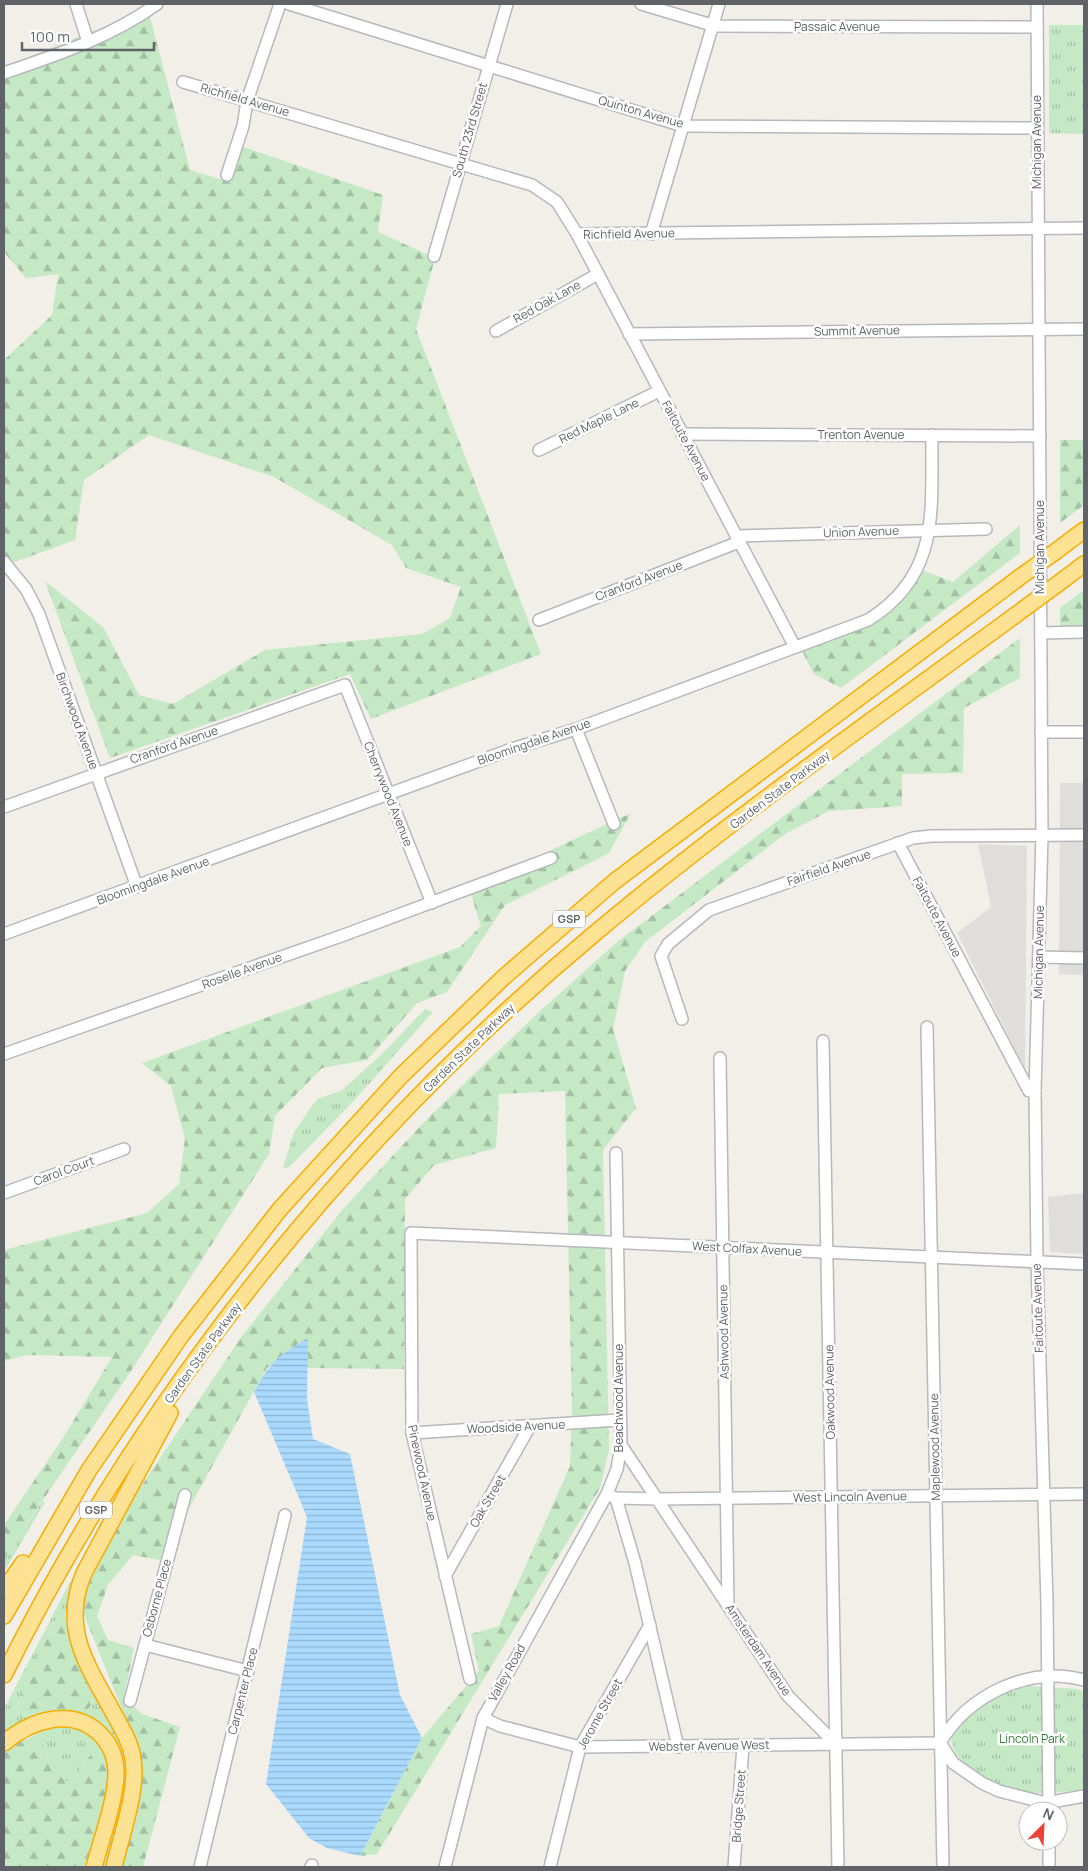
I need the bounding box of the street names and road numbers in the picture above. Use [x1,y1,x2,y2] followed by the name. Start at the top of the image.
[794,18,880,35] street label: Passaic Avenue
[199,79,292,120] street label: Richfield Avenue
[448,80,491,180] street label: South 23rd Street
[596,91,686,132] street label: Quinton Avenue
[1028,95,1045,189] street label: Michigan Avenue
[583,224,675,243] street label: Richfield Avenue
[510,276,584,327] street label: Red Oak Lane
[814,321,900,340] street label: Summit Avenue
[556,394,642,447] street label: Red Maple Lane
[658,397,715,484] street label: Faitoute Avenue
[817,426,905,443] street label: Trenton Avenue
[1031,500,1048,594] street label: Michigan Avenue
[823,522,899,541] street label: Union Avenue
[593,556,685,605] street label: Cranford Avenue
[52,670,103,772] street label: Birchwood Avenue
[475,714,593,769] street label: Bloomingdale Avenue
[127,721,220,768] street label: Cranford Avenue
[360,739,417,849] street label: Cherrywood Avenue
[726,746,834,833] street label: Garden State Parkway
[785,845,873,890] street label: Fairfield Avenue
[94,852,211,909] street label: Bloomingdale Avenue
[909,873,966,960] street label: Faitoute Avenue
[1029,905,1048,999] street label: Michigan Avenue
[553,911,585,928] road number: GSP
[199,948,284,993] street label: Roselle Avenue
[419,999,519,1096] street label: Garden State Parkway
[31,1152,97,1189] street label: Carol Court
[692,1237,802,1260] street label: West Colfax Avenue
[1027,1263,1048,1353] street label: Faitoute Avenue
[714,1284,733,1380] street label: Ashwood Avenue
[160,1298,245,1407] street label: Garden State Parkway
[610,1344,627,1452] street label: Beachwood Avenue
[820,1344,839,1440] street label: Oakwood Avenue
[925,1393,944,1501] street label: Maplewood Avenue
[466,1415,566,1438] street label: Woodside Avenue
[404,1423,441,1522] street label: Pinewood Avenue
[465,1471,510,1531] street label: Oak Street
[793,1487,907,1506] street label: West Lincoln Avenue
[80,1502,112,1518] road number: GSP
[138,1557,175,1639] street label: Osborne Place
[721,1600,795,1699] street label: Amsterdam Avenue
[484,1641,529,1704] street label: Valley Road
[223,1646,262,1736] street label: Carpenter Place
[573,1675,626,1752] street label: Jerome Street
[648,1736,770,1755] street label: Webster Avenue West
[727,1769,750,1843] street label: Bridge Street

